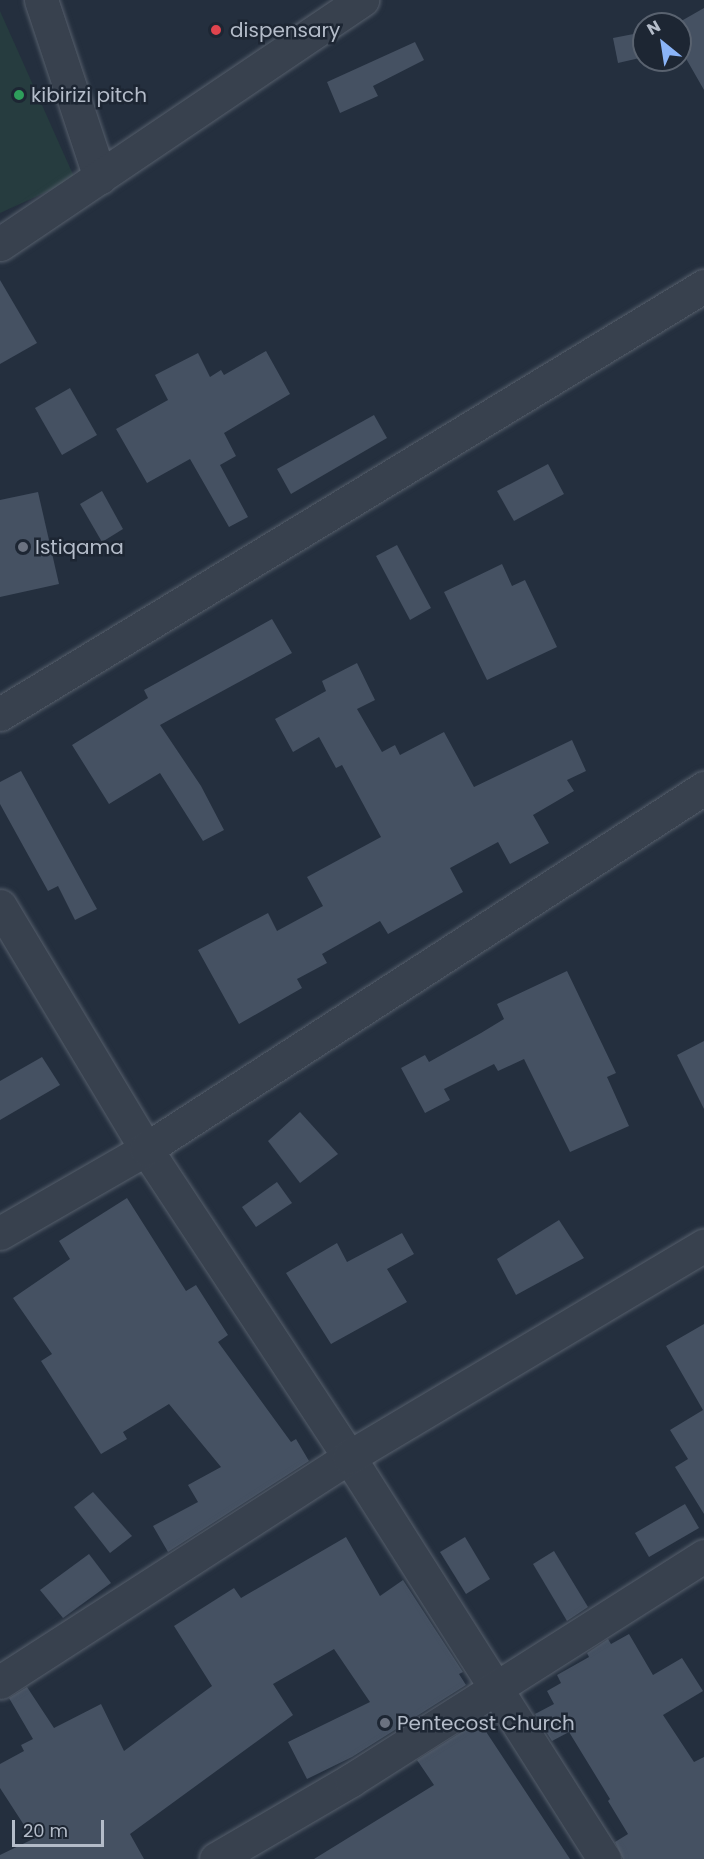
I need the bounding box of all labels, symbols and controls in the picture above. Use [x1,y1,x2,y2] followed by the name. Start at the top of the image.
[632,12,692,72] north arrow
[643,15,665,41] text: N
[230,18,340,42] place label: dispensary
[207,21,225,39] marker: dispensary
[31,83,147,107] place label: kibirizi pitch
[12,88,26,102] marker: kibirizi pitch
[35,535,124,559] place label: Istiqama
[16,540,30,554] marker: Istiqama
[397,1711,575,1735] place label: Pentecost Church
[378,1716,392,1730] marker: Pentecost Church
[15,1808,106,1846] scale bar
[23,1818,68,1843] text: 20 m

